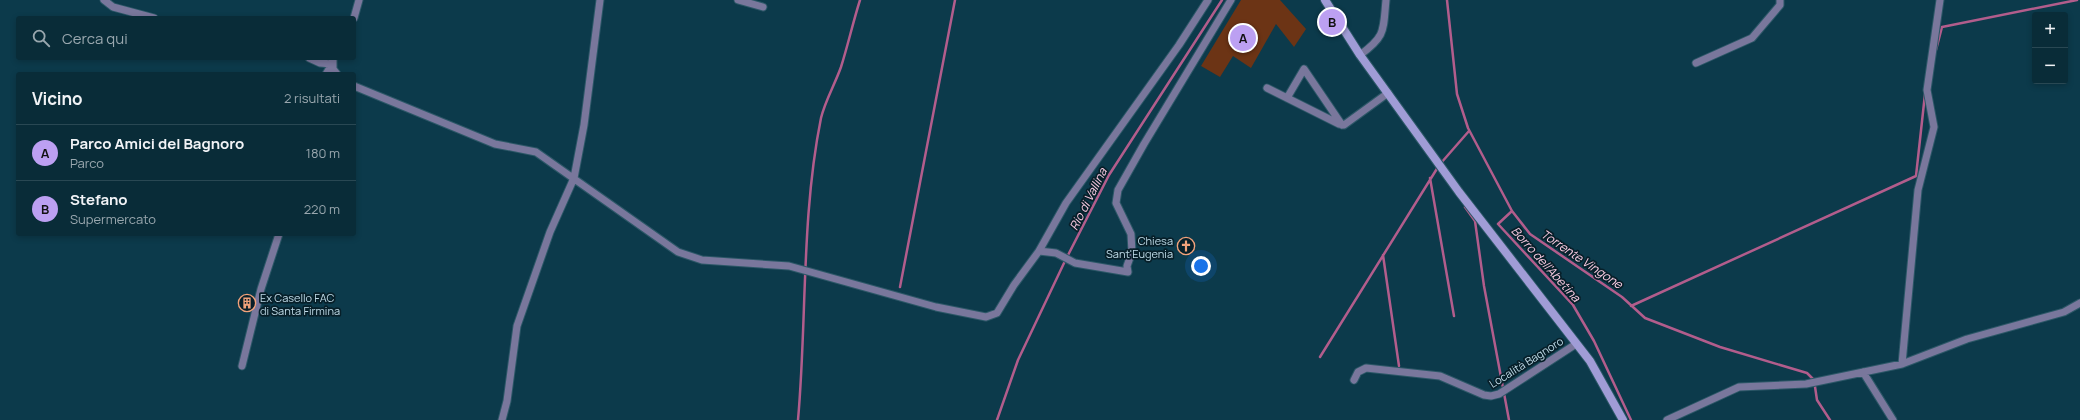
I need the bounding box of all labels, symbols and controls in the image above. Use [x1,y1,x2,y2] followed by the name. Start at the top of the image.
[1319,7,1345,37] pin: B
[2032,12,2068,84] map controls
[2032,12,2068,48] button: +
[16,16,356,60] search box
[1230,23,1256,53] pin: A
[30,27,52,49] icon: search
[62,28,128,49] text: Cerca qui
[2032,48,2068,84] button: −
[32,87,83,110] text: Vicino
[284,89,340,107] text: 2 risultati
[70,133,244,154] text: Parco Amici del Bagnoro
[41,144,49,162] text: A
[306,144,340,162] text: 180 m
[70,154,104,172] text: Parco
[1065,164,1112,233] water label: Rio di Vallina
[70,189,128,210] text: Stefano
[41,200,49,218] text: B
[304,200,340,218] text: 220 m
[70,210,156,228] text: Supermercato
[1508,223,1585,306] water label: Borro dell'Abetina
[1538,225,1627,293] water label: Torrente Vingone
[1106,233,1173,261] place label: Chiesa Sant'Eugenia
[1176,236,1196,256] church icon: Chiesa Sant'Eugenia
[1191,256,1211,276] your location
[260,290,340,318] place label: Ex Casello FAC di Santa Firmina
[237,293,257,313] building icon: Ex Casello FAC di Santa Firmina
[1486,333,1566,391] street label: Località Bagnoro

